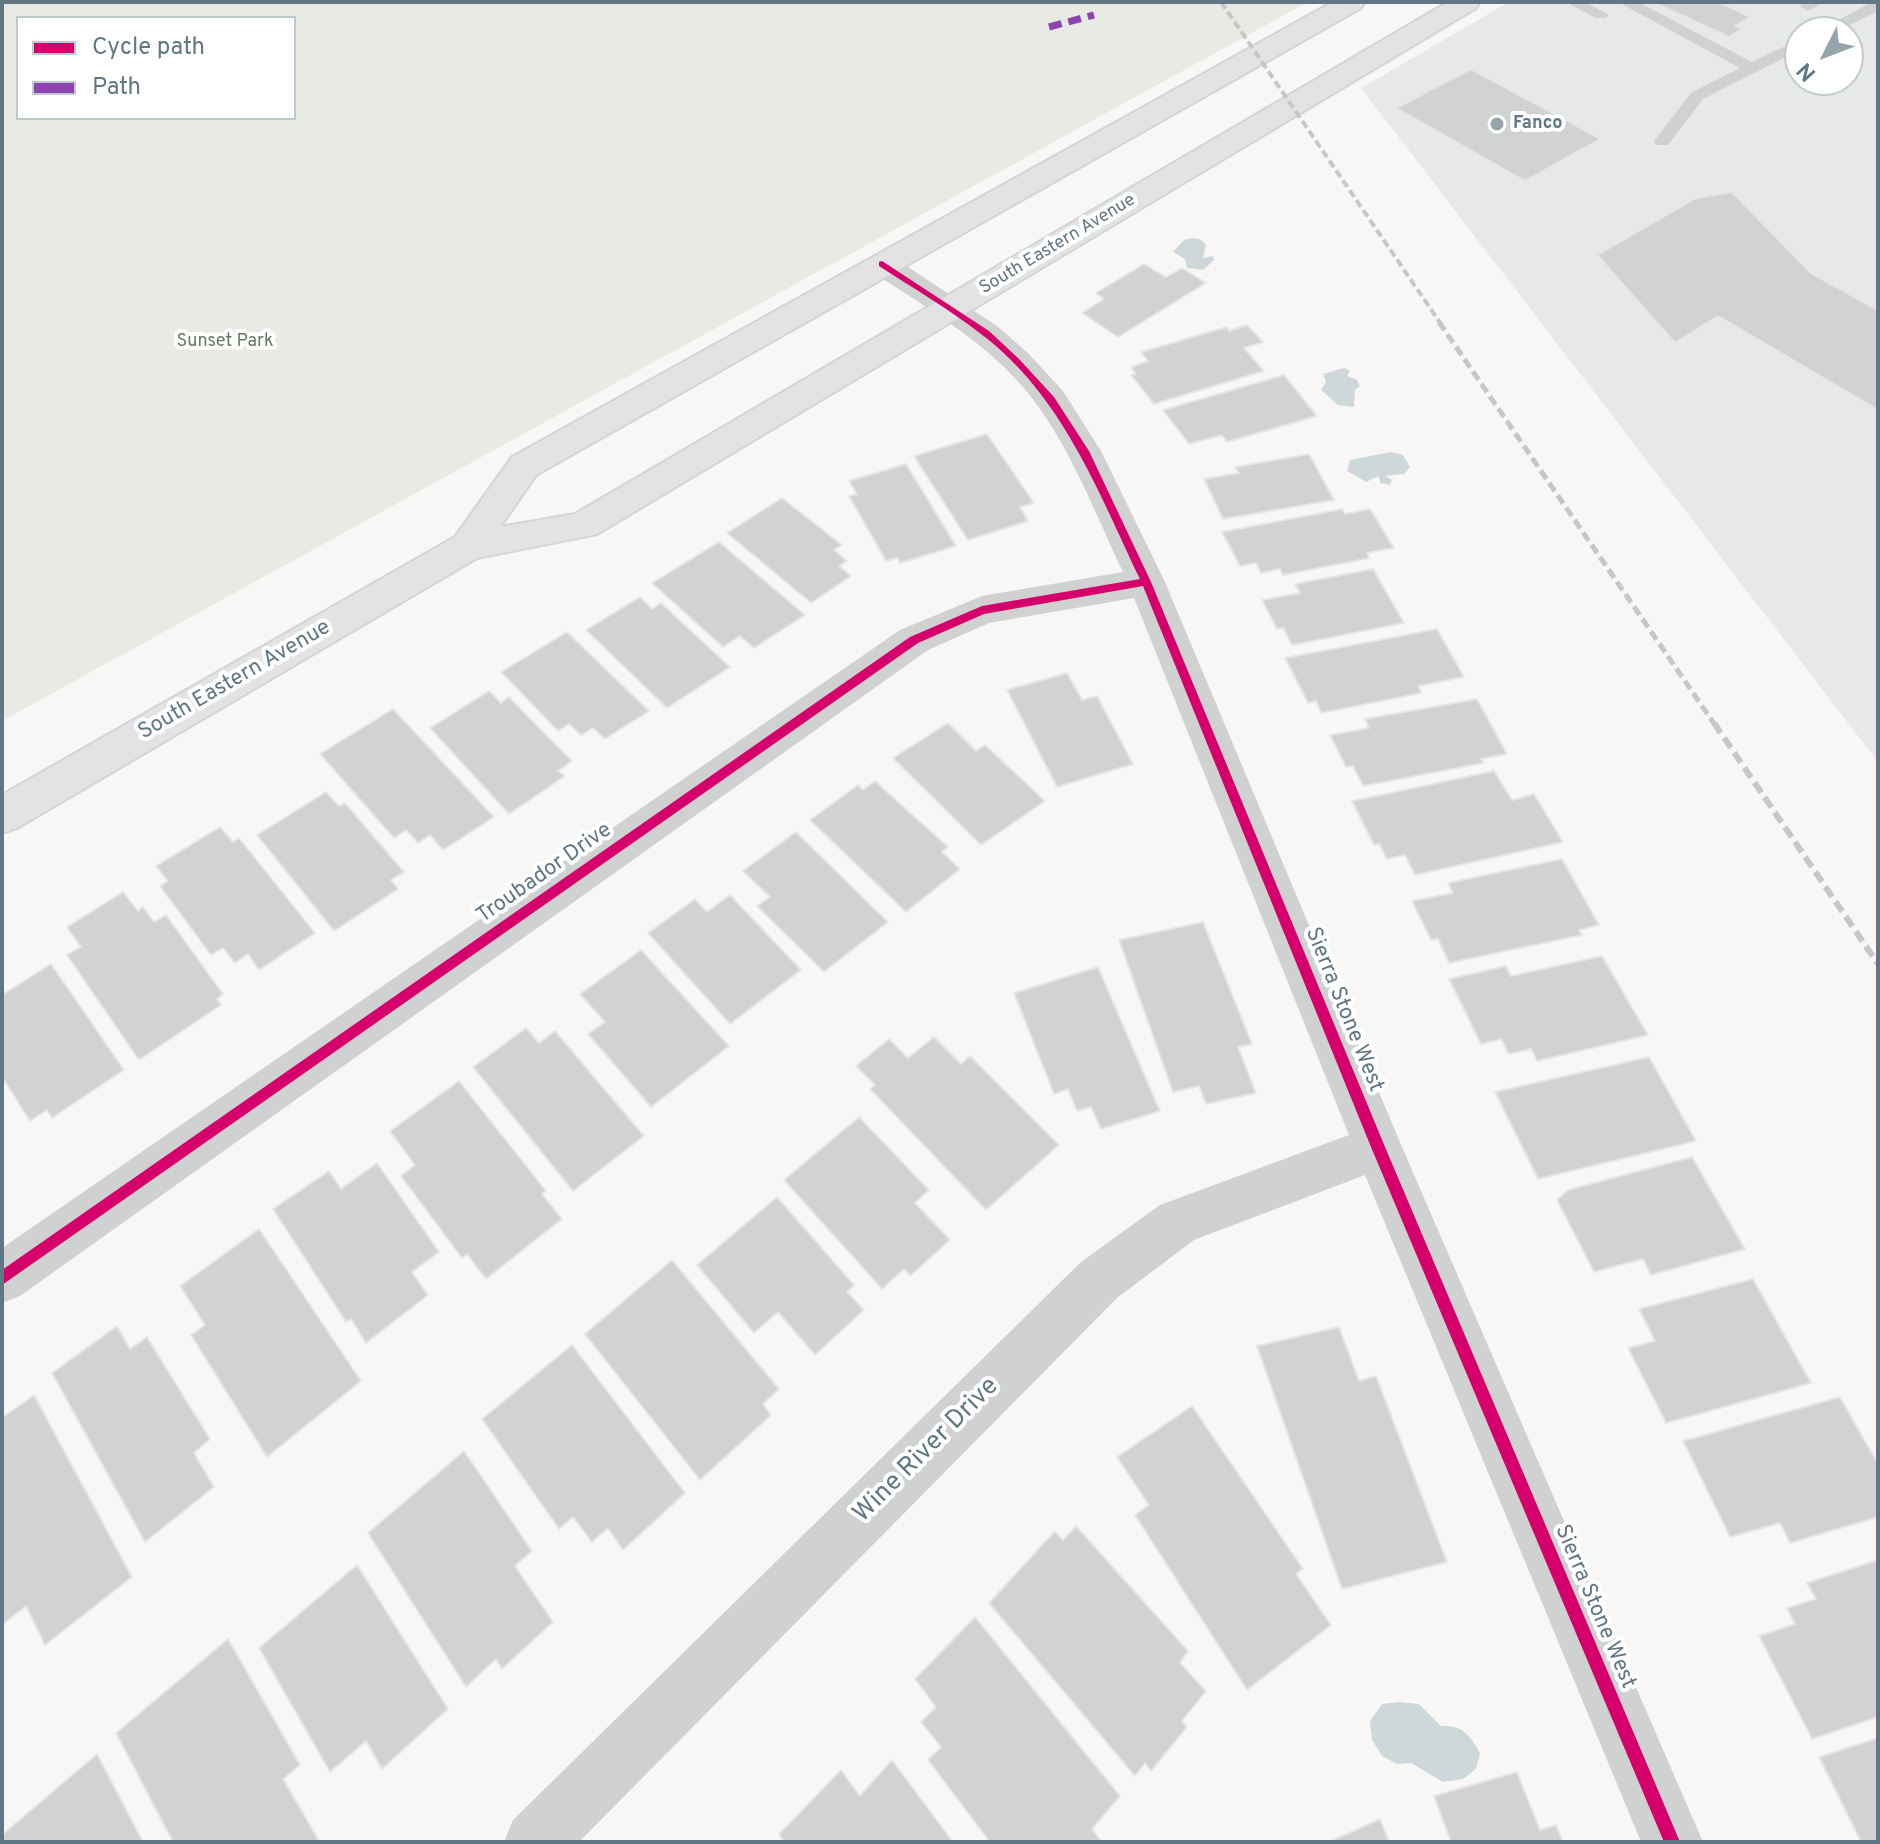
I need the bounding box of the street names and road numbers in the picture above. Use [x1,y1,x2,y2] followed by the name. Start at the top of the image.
[976,190,1140,300] street label: South Eastern Avenue
[134,615,336,747] street label: South Eastern Avenue
[473,818,617,930] street label: Troubador Drive
[1298,924,1388,1096] street label: Sierra Stone West
[848,1372,1006,1530] street label: Wine River Drive
[1548,1521,1640,1693] street label: Sierra Stone West

